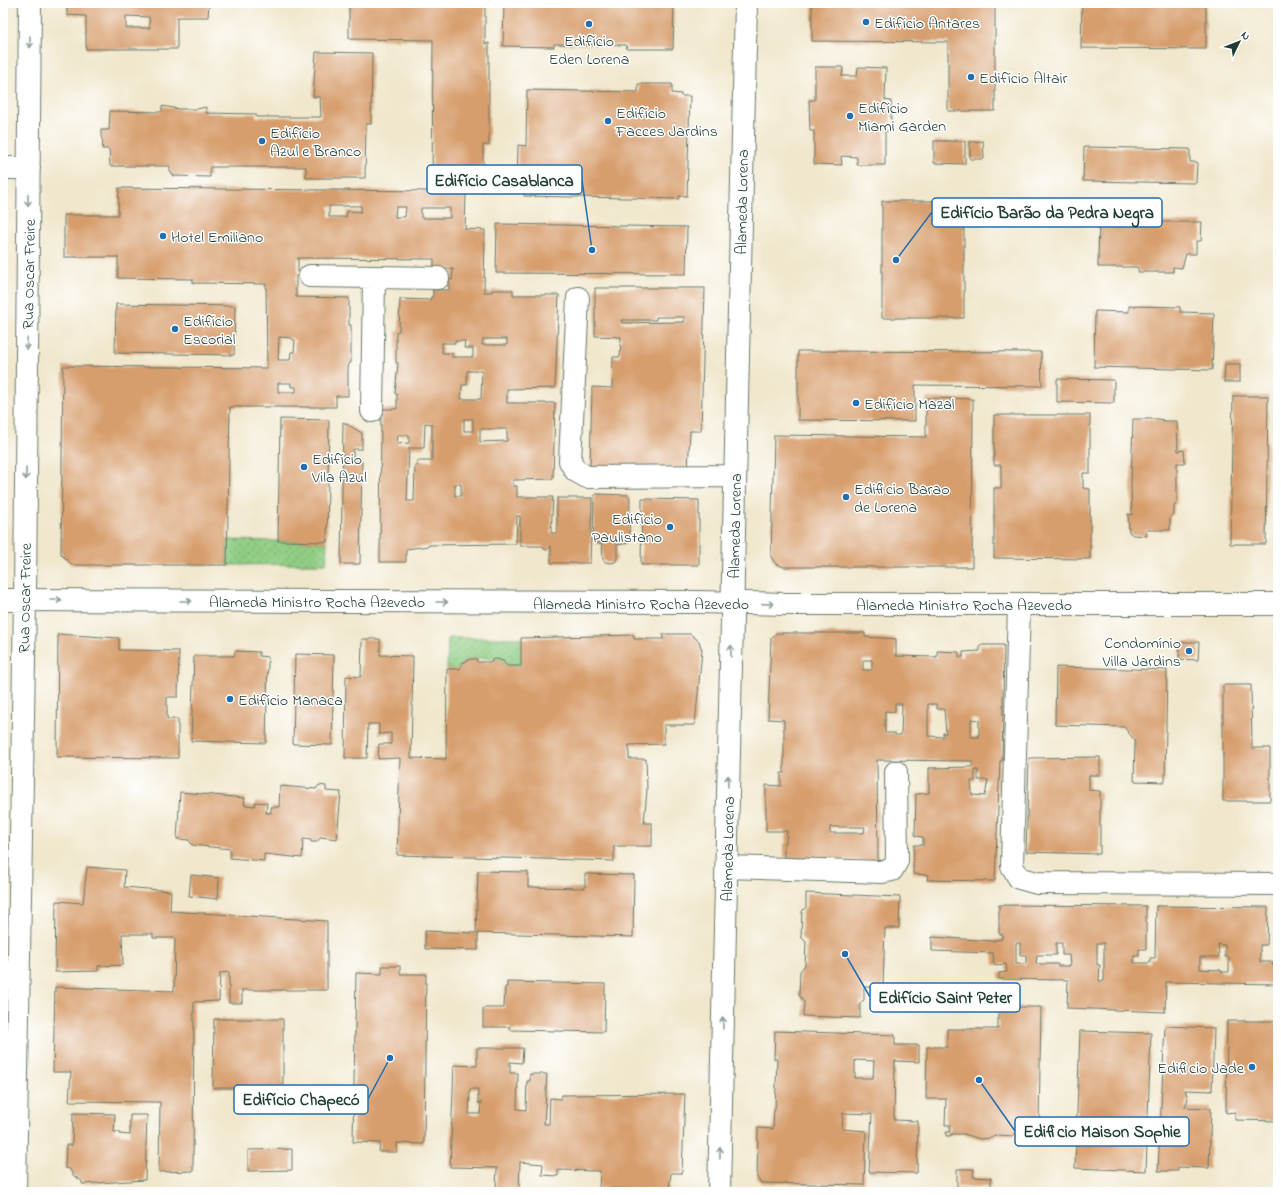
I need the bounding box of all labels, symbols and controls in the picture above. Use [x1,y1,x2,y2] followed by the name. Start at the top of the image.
[874,12,980,36] place label: Edifício Antares
[861,17,871,27] marker: Edifício Antares
[584,19,594,29] marker: Edifício Eden Lorena
[1219,22,1259,62] north arrow
[1237,28,1254,44] text: N
[549,30,629,72] place label: Edifício Eden Lorena
[26,35,34,48] one-way arrow
[979,67,1068,91] place label: Edifício Altair
[966,72,976,82] marker: Edifício Altair
[858,97,946,139] place label: Edifício Miami Garden
[615,102,718,144] place label: Edifício Facces Jardins
[845,111,855,121] marker: Edifício Miami Garden
[603,116,613,126] marker: Edifício Facces Jardins
[270,122,361,164] place label: Edifício Azul e Branco
[257,136,267,146] marker: Edifício Azul e Branco
[730,149,756,255] street label: Alameda Lorena
[427,165,582,194] callout: Edifício Casablanca
[434,169,574,194] text: Edifício Casablanca
[25,193,32,206] one-way arrow
[932,198,1162,227] callout: Edifício Barão da Pedra Negra
[940,201,1154,228] text: Edifício Barão da Pedra Negra
[17,218,43,329] street label: Rua Oscar Freire
[171,226,263,250] place label: Hotel Emiliano
[158,231,168,241] marker: Hotel Emiliano
[183,310,236,352] place label: Edifício Escorial
[170,324,180,334] marker: Edifício Escorial
[23,337,31,350] one-way arrow
[864,393,955,417] place label: Edifício Mazal
[851,398,861,408] marker: Edifício Mazal
[311,448,367,490] place label: Edifício Vila Azul
[299,462,309,472] marker: Edifício Vila Azul
[22,467,30,480] one-way arrow
[723,473,749,579] street label: Alameda Lorena
[854,478,950,520] place label: Edificio Barao de Lorena
[841,492,851,502] marker: Edificio Barao de Lorena
[592,508,662,550] place label: Edifício Paulistano
[665,522,675,532] marker: Edifício Paulistano
[13,542,39,653] street label: Rua Oscar Freire
[209,591,425,615] street label: Alameda Ministro Rocha Azevedo
[533,593,749,617] street label: Alameda Ministro Rocha Azevedo
[856,594,1072,618] street label: Alameda Ministro Rocha Azevedo
[49,596,62,604] one-way arrow
[179,597,192,605] one-way arrow
[435,598,448,606] one-way arrow
[761,600,774,608] one-way arrow
[1101,632,1181,674] place label: Condomínio Villa Jardins
[727,645,735,658] one-way arrow
[1184,646,1194,656] marker: Condomínio Villa Jardins
[238,689,343,713] place label: Edifício Manaca
[225,694,235,704] marker: Edifício Manaca
[725,775,732,788] one-way arrow
[716,796,742,902] street label: Alameda Lorena
[870,983,1020,1012] callout: Edifício Saint Peter
[878,986,1013,1011] text: Edifício Saint Peter
[719,1017,727,1030] one-way arrow
[1157,1057,1245,1081] place label: Edificio Jade
[1247,1062,1257,1072] marker: Edificio Jade
[234,1085,368,1114] callout: Edifício Chapecó
[242,1088,360,1113] text: Edifício Chapecó
[1015,1117,1189,1146] callout: Edificio Maison Sophie
[1023,1120,1182,1145] text: Edificio Maison Sophie
[716,1147,724,1160] one-way arrow

